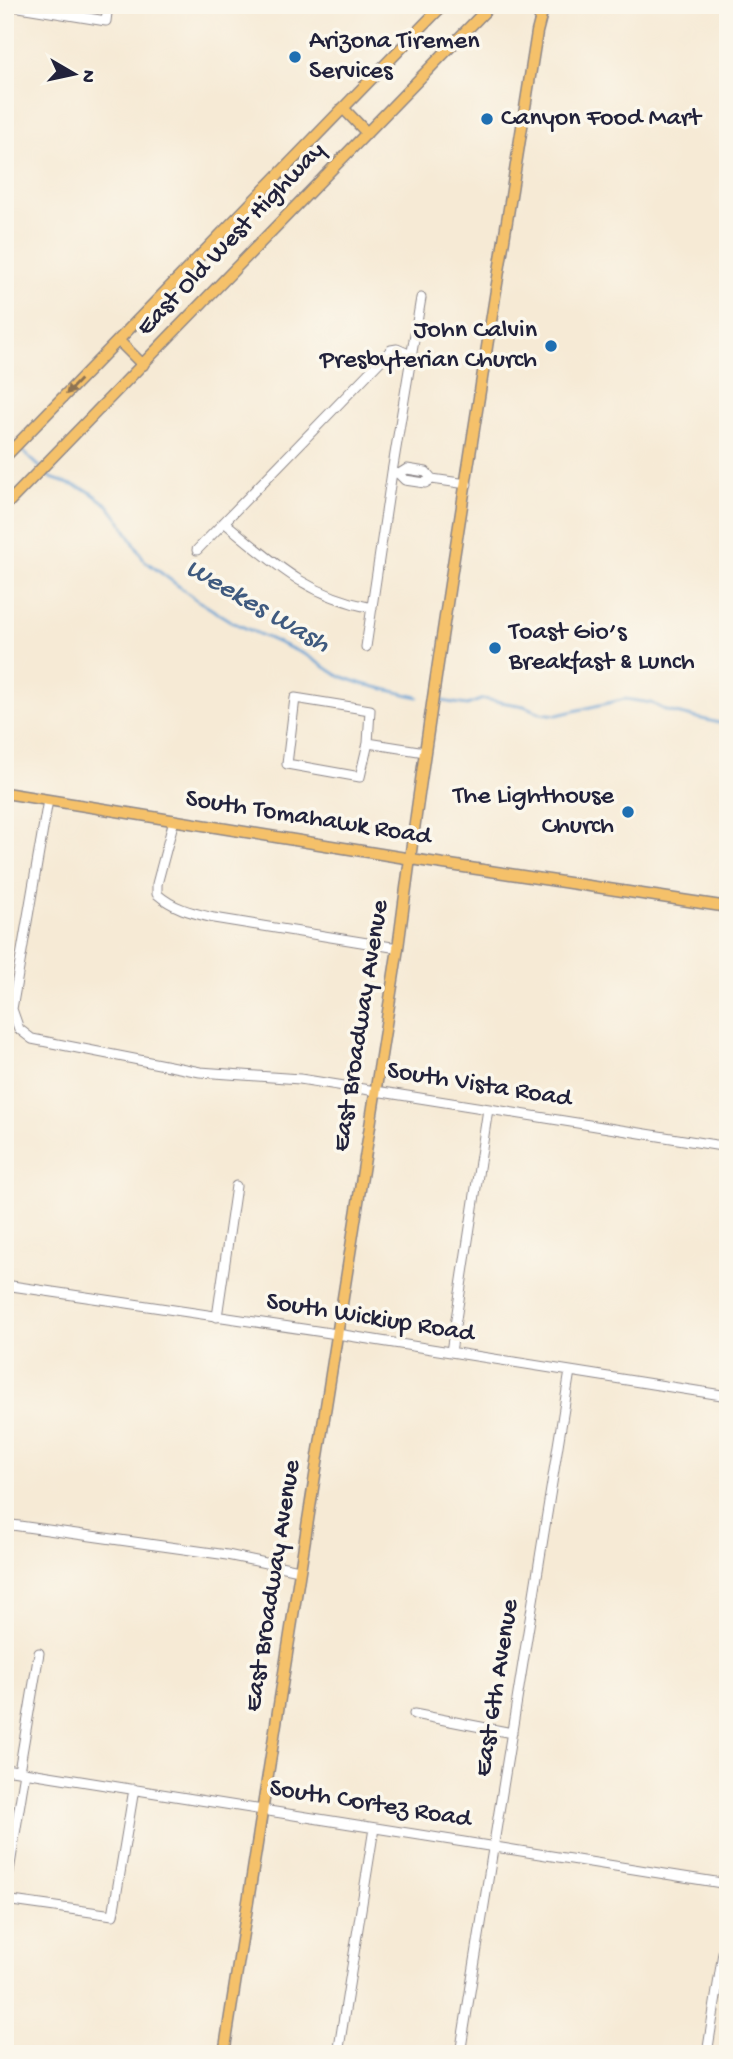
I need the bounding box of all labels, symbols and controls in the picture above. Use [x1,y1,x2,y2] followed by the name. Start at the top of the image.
[309,27,480,88] place label: Arizona Tiremen Services
[38,38,108,108] north arrow
[287,49,303,65] marker: Arizona Tiremen Services
[75,68,100,84] text: N
[501,104,703,135] place label: Canyon Food Mart
[479,111,495,127] marker: Canyon Food Mart
[131,136,333,344] street label: East Old West Highway
[319,316,538,377] place label: John Calvin Presbyterian Church
[543,338,559,354] marker: John Calvin Presbyterian Church
[66,378,82,395] one-way arrow
[179,552,336,662] water label: Weekes Wash
[507,618,695,679] place label: Toast Gio’s Breakfast & Lunch
[487,640,503,656] marker: Toast Gio’s Breakfast & Lunch
[451,782,615,843] place label: The Lighthouse Church
[183,784,435,854] street label: South Tomahawk Road
[620,804,636,820] marker: The Lighthouse Church
[327,897,397,1154] street label: East Broadway Avenue
[385,1056,575,1116] street label: South Vista Road
[264,1287,478,1351] street label: South Wickiup Road
[239,1457,309,1714] street label: East Broadway Avenue
[469,1597,527,1779] street label: East 6th Avenue
[267,1774,475,1837] street label: South Cortez Road

